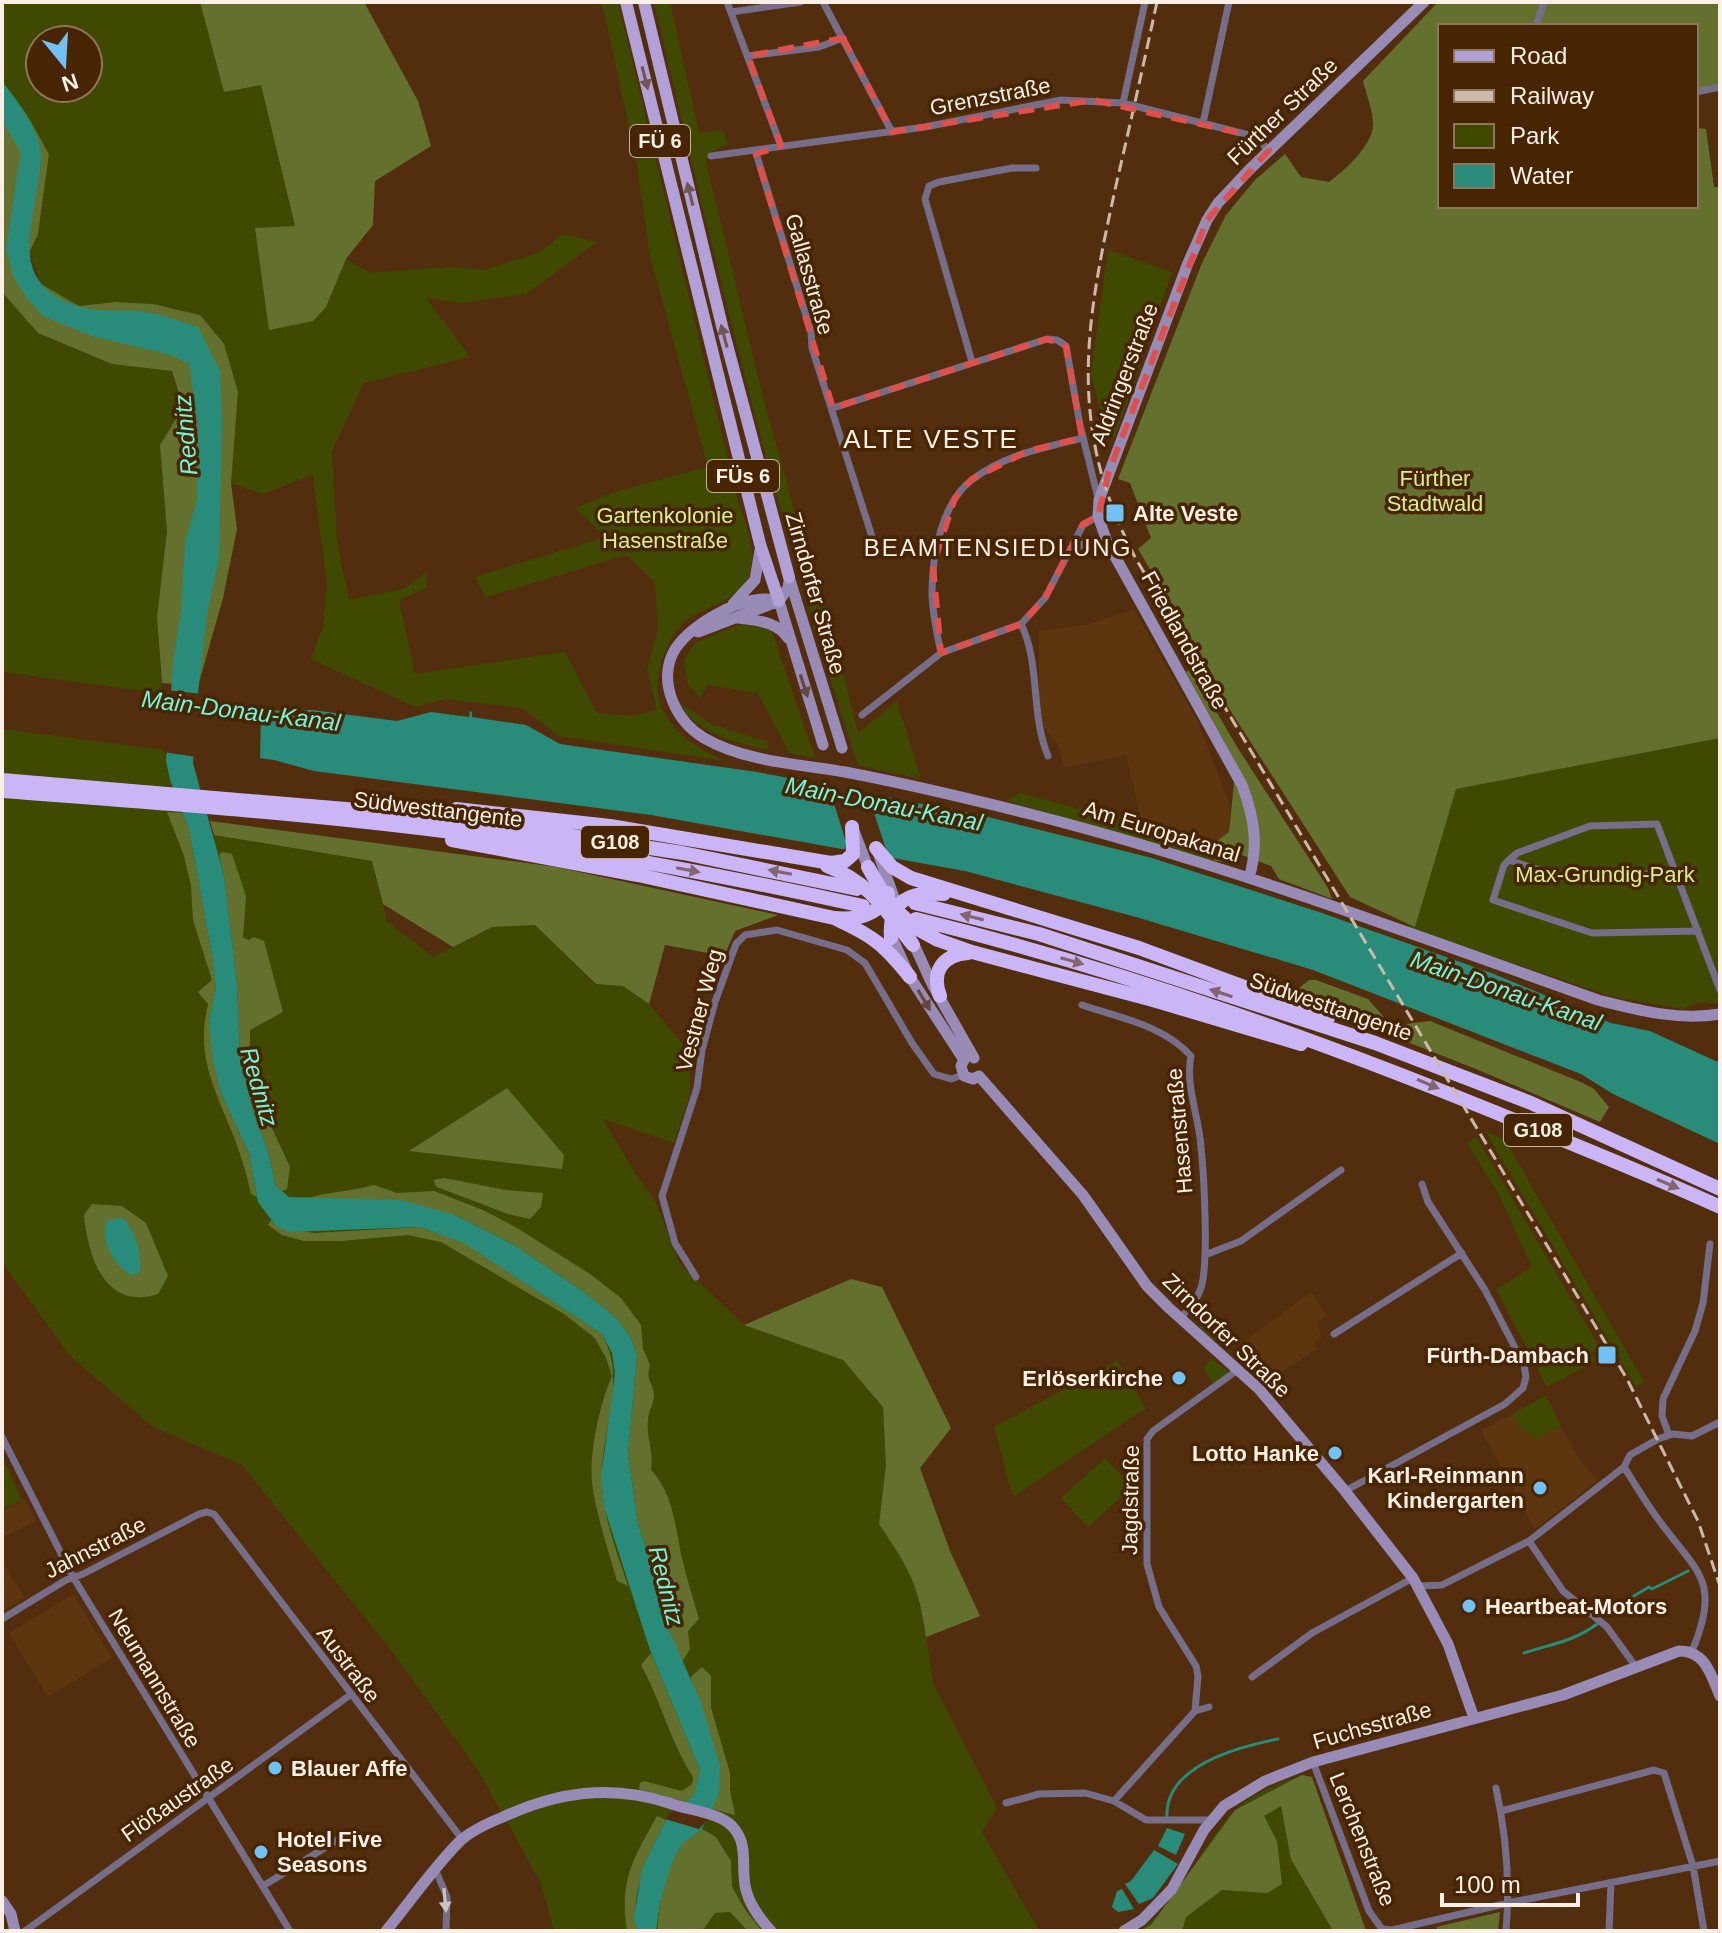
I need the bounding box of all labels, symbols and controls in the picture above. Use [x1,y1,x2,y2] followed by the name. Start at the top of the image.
[24,24,104,104] north arrow
[1438,24,1698,208] legend
[1510,42,1567,69] text: Road
[1222,53,1342,170] street label: Fürther Straße
[639,65,651,90] one-way arrow
[59,68,81,97] text: N
[928,73,1052,120] street label: Grenzstraße
[1510,82,1594,109] text: Railway
[1510,122,1560,149] text: Park
[630,125,690,157] road number: FÜ 6
[1510,162,1573,189] text: Water
[683,182,696,207] one-way arrow
[780,211,839,338] street label: Gallasstraße
[1086,299,1163,449] street label: Aldringerstraße
[718,324,730,349] one-way arrow
[169,393,202,477] water label: Rednitz
[843,424,1019,454] district label: ALTE VESTE
[707,460,779,492] road number: FÜs 6
[1387,466,1483,516] park label: Fürther Stadtwald
[1133,501,1238,526] place label: Alte Veste
[1104,502,1126,524] marker: Alte Veste
[597,503,733,553] park label: Gartenkolonie Hasenstraße
[780,509,851,677] street label: Zirndorfer Straße
[864,534,1132,561] district label: BEAMTENSIEDLUNG
[1136,567,1233,714] street label: Friedlandstraße
[799,675,811,699] one-way arrow
[140,685,343,736] water label: Main-Donau-Kanal
[783,771,986,836] water label: Main-Donau-Kanal
[352,787,524,832] street label: Südwesttangente
[1080,796,1243,867] street label: Am Europakanal
[581,826,649,858] road number: G108
[1515,862,1696,887] park label: Max-Grundig-Park
[676,865,701,877] one-way arrow
[768,866,793,878] one-way arrow
[959,911,984,923] one-way arrow
[1407,945,1606,1036] water label: Main-Donau-Kanal
[671,946,728,1074] street label: Vestner Weg
[1060,955,1084,968] one-way arrow
[1246,967,1415,1046] street label: Südwesttangente
[1208,986,1232,998] one-way arrow
[917,989,931,1011] one-way arrow
[235,1044,284,1130] water label: Rednitz
[1162,1067,1197,1195] street label: Hasenstraße
[1416,1078,1440,1091] one-way arrow
[1504,1114,1572,1146] road number: G108
[1656,1178,1680,1191] one-way arrow
[1158,1268,1296,1403] street label: Zirndorfer Straße
[1426,1343,1589,1368] place label: Fürth-Dambach
[1596,1344,1618,1366] marker: Fürth-Dambach
[1022,1366,1163,1391] place label: Erlöserkirche
[1170,1369,1188,1387] marker: Erlöserkirche
[1192,1441,1319,1466] place label: Lotto Hanke
[1326,1444,1344,1462] marker: Lotto Hanke
[1117,1445,1144,1555] street label: Jagdstraße
[1368,1463,1524,1513] place label: Karl-Reinmann Kindergarten
[1531,1479,1549,1497] marker: Karl-Reinmann Kindergarten
[41,1511,150,1584] street label: Jahnstraße
[644,1543,689,1629] water label: Rednitz
[1485,1594,1667,1619] place label: Heartbeat-Motors
[1460,1597,1478,1615] marker: Heartbeat-Motors
[103,1604,206,1752] street label: Neumannstraße
[312,1621,385,1707] street label: Austraße
[1310,1697,1434,1754] street label: Fuchsstraße
[117,1752,238,1847] street label: Flößaustraße
[291,1756,408,1781] place label: Blauer Affe
[266,1759,284,1777] marker: Blauer Affe
[1324,1769,1401,1910] street label: Lerchenstraße
[277,1827,382,1877] place label: Hotel Five Seasons
[252,1843,270,1861] marker: Hotel Five Seasons
[1442,1857,1578,1907] scale bar
[1454,1871,1521,1898] text: 100 m
[439,1888,452,1913] one-way arrow

